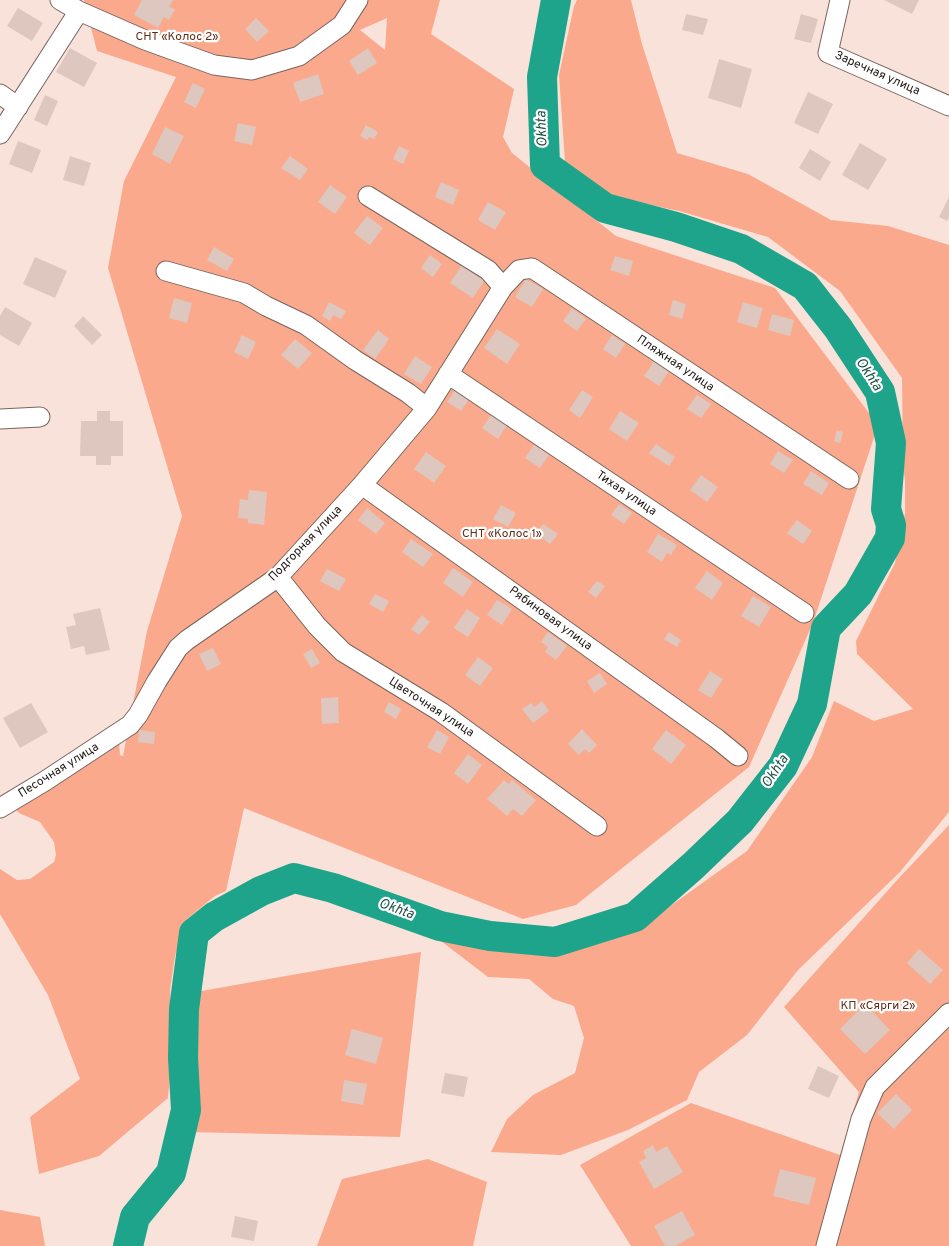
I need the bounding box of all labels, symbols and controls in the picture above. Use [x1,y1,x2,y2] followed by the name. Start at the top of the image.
[136,31,218,45] park label: СНТ «Колос 2»
[832,49,922,99] street label: Заречная улица
[534,111,552,147] water label: Okhta
[634,333,716,395] street label: Пляжная улица
[851,355,885,395] water label: Okhta
[593,469,659,519] street label: Тихая улица
[266,503,346,585] street label: Подгорная улица
[462,528,542,542] park label: СНТ «Колос 1»
[506,584,594,654] street label: Рябиновая улица
[386,675,476,741] street label: Цветочная улица
[16,740,102,802] street label: Песочная улица
[759,752,793,792] water label: Okhta
[376,896,416,924] water label: Okhta
[840,1000,916,1014] park label: КП «Сярги 2»

